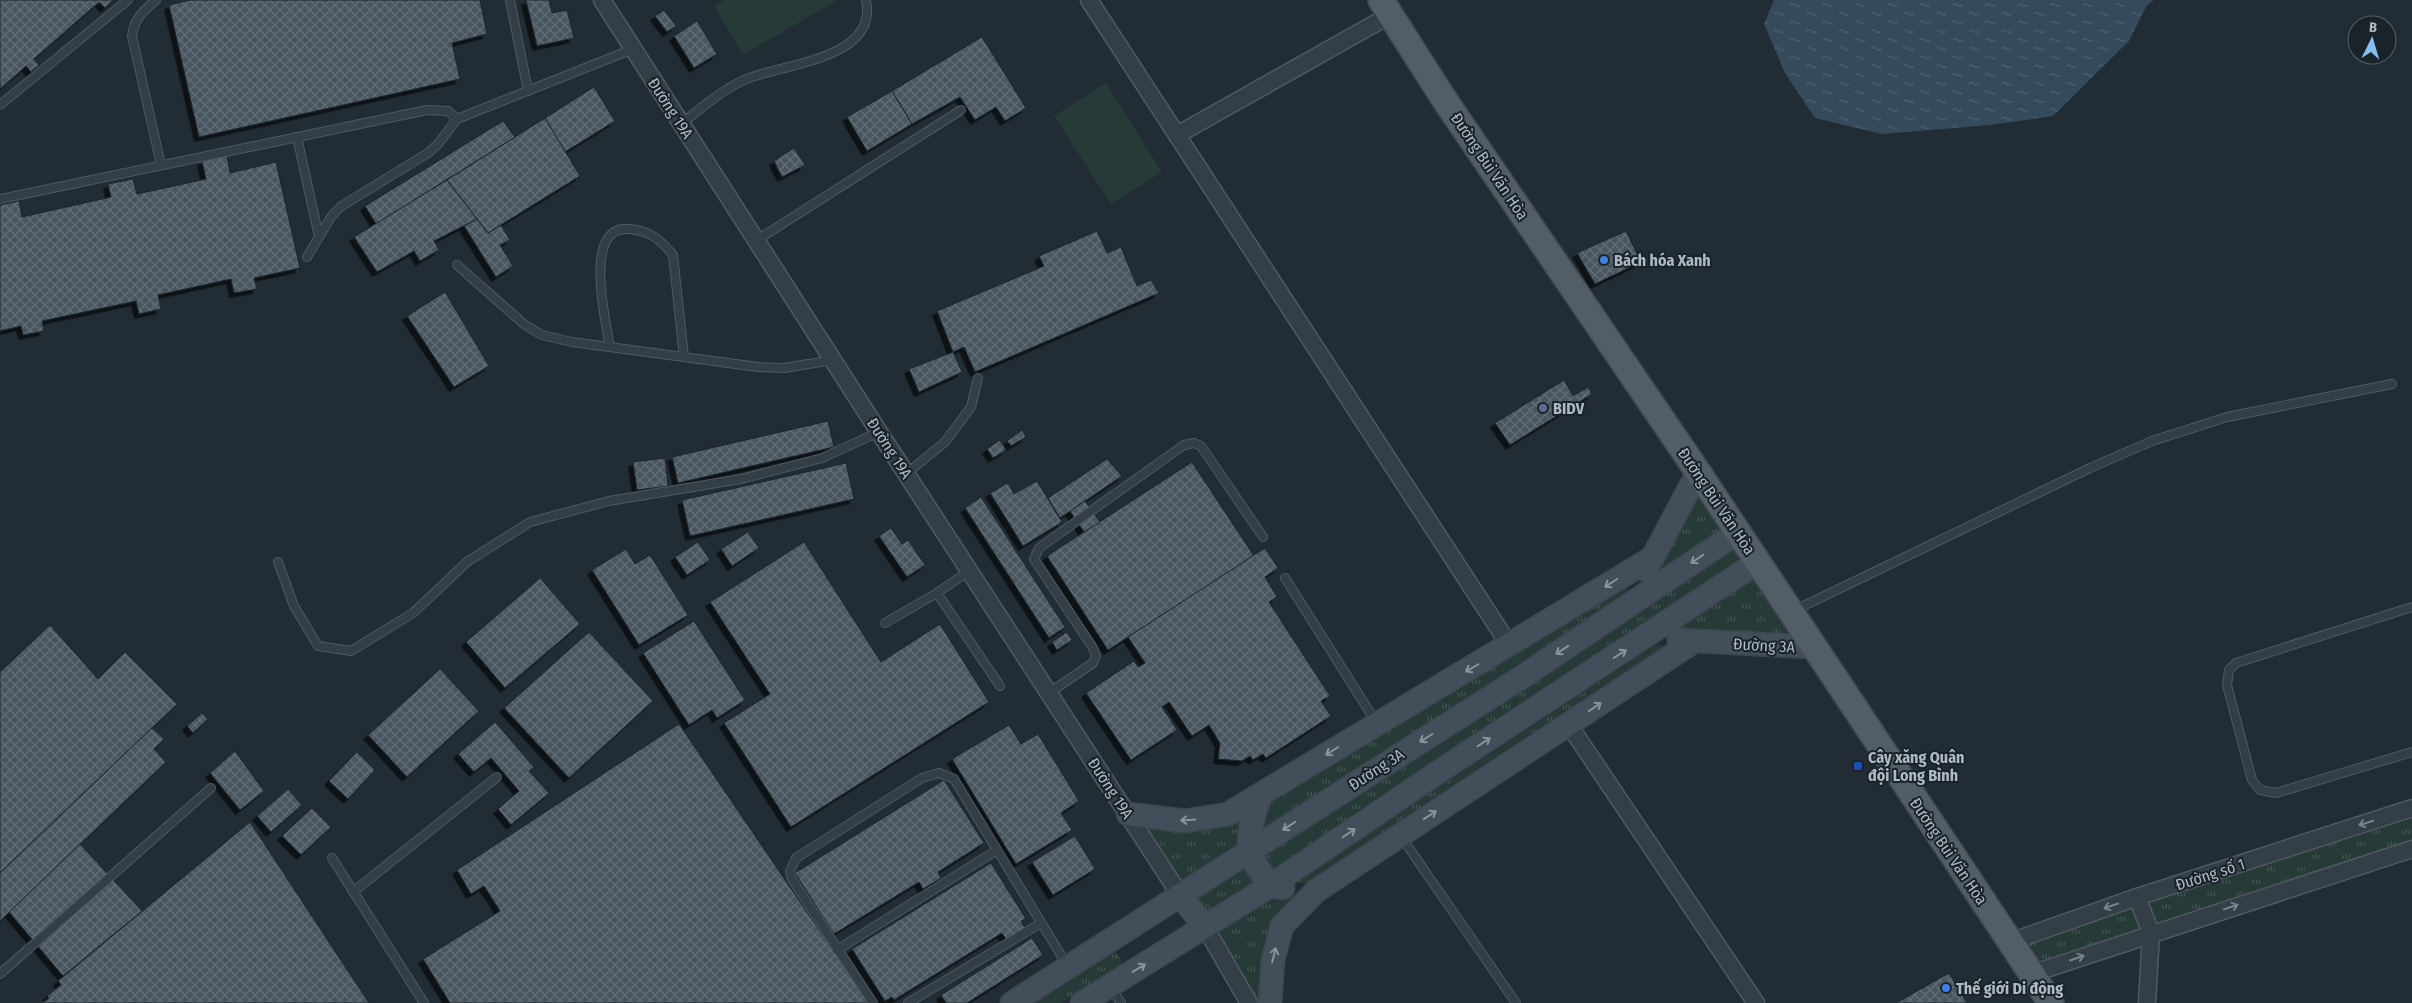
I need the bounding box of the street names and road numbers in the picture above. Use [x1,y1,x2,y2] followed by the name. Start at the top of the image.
[644,74,698,143] street label: Đường 19A
[1447,109,1532,223] street label: Đường Bùi Văn Hòa
[863,414,917,483] street label: Đường 19A
[1674,444,1759,558] street label: Đường Bùi Văn Hòa
[1733,634,1796,657] street label: Đường 3A
[1345,744,1408,794] street label: Đường 3A
[1084,754,1138,823] street label: Đường 19A
[1906,794,1991,908] street label: Đường Bùi Văn Hòa
[2173,853,2247,895] street label: Đường số 1

